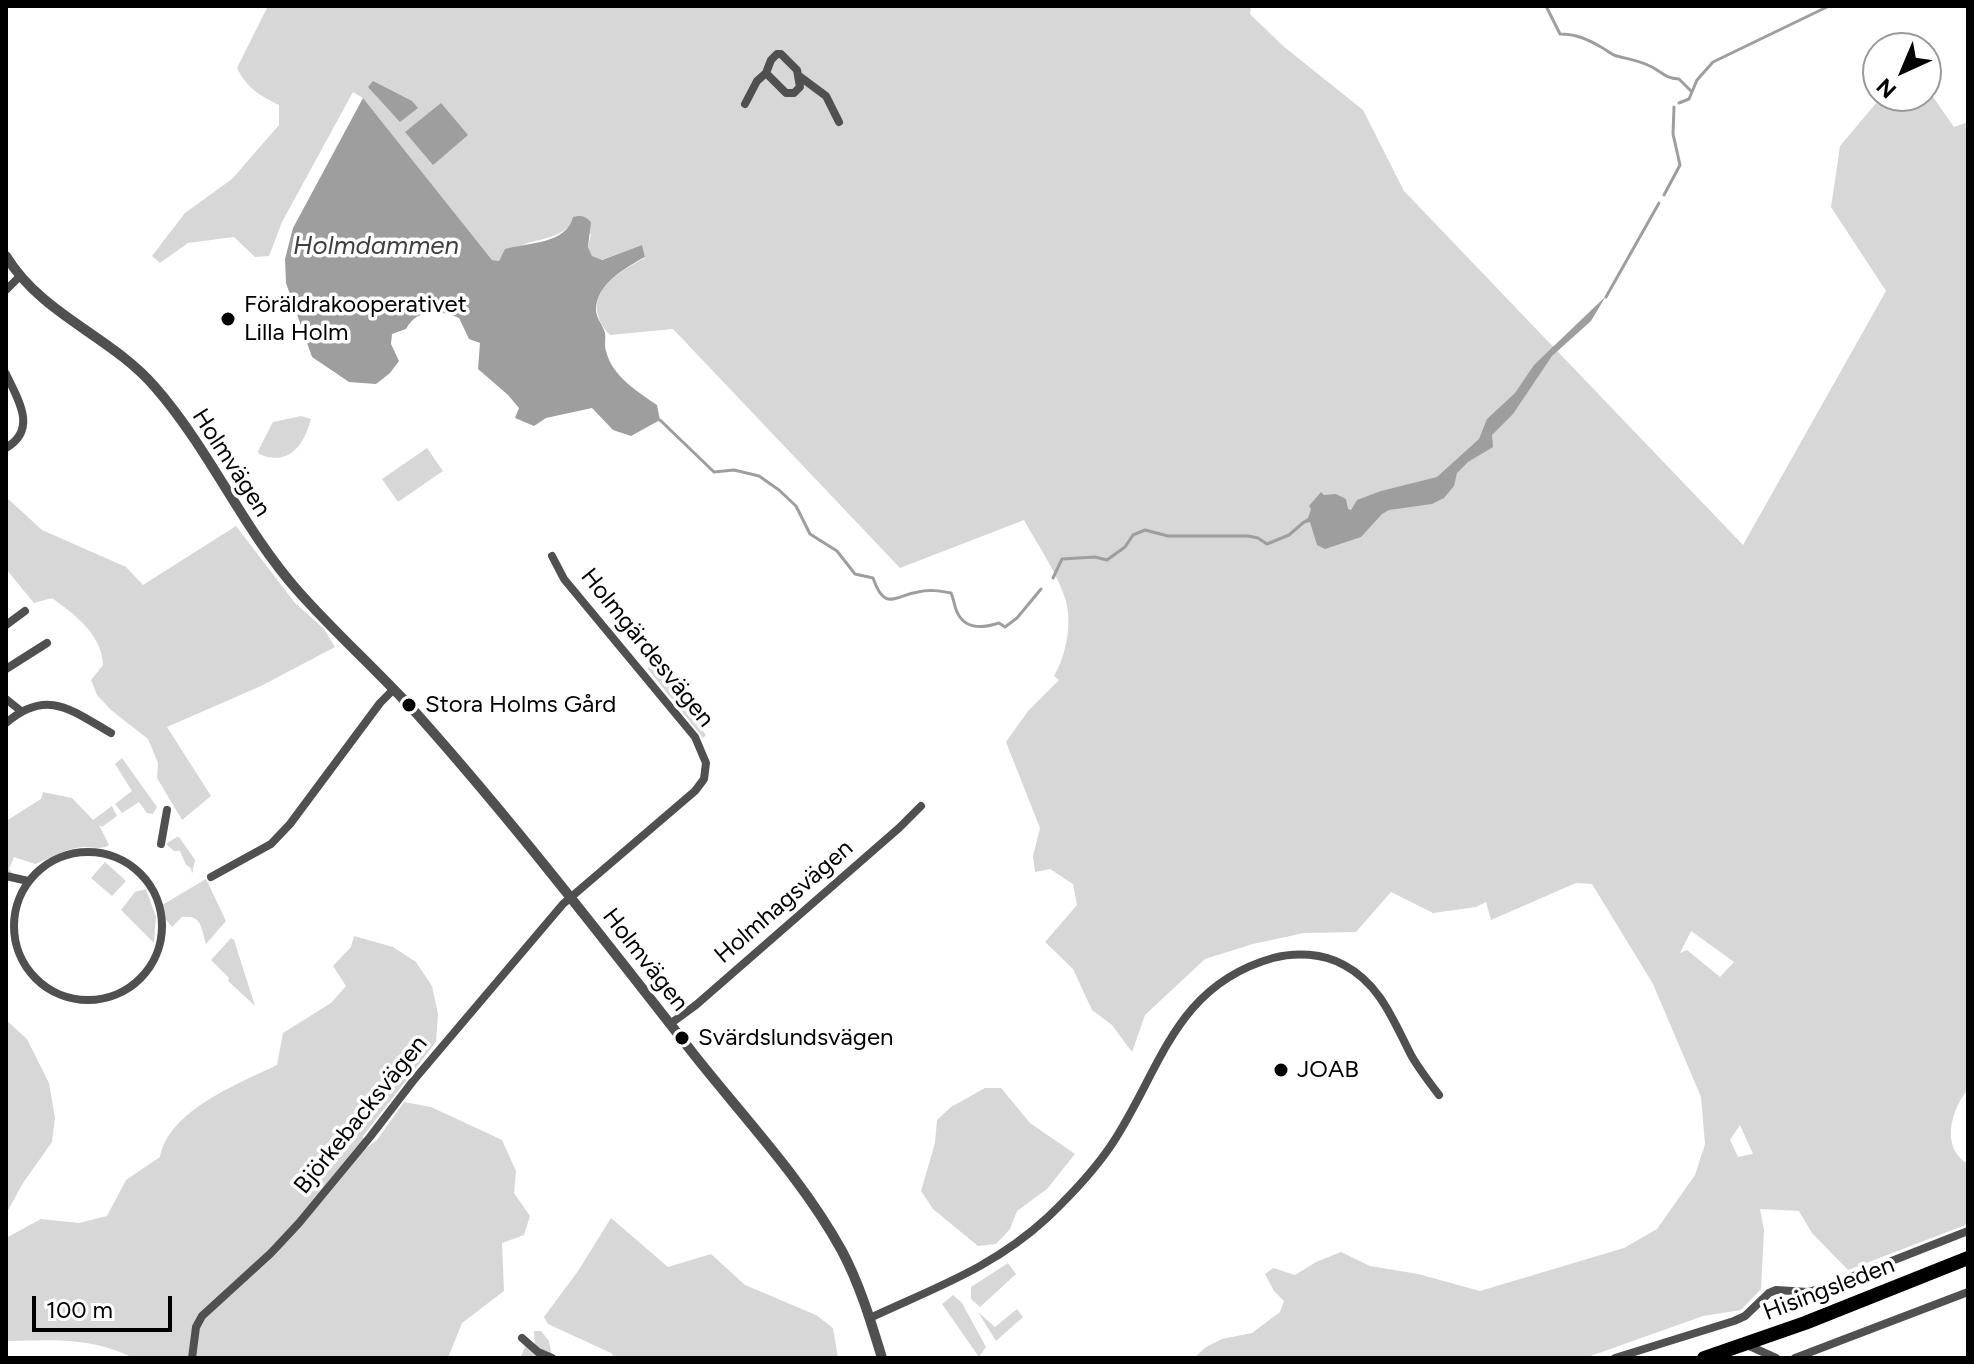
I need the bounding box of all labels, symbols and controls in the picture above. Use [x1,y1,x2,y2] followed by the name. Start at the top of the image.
[1862,32,1942,112] north arrow
[1871,73,1902,104] text: N
[293,230,459,262] water label: Holmdammen
[244,291,467,347] place label: Föräldrakooperativet Lilla Holm
[219,310,237,328] marker: Föräldrakooperativet Lilla Holm
[185,404,277,522] street label: Holmvägen
[574,563,720,733] street label: Holmgärdesvägen
[425,691,616,719] place label: Stora Holms Gård
[400,696,418,714] marker: Stora Holms Gård
[709,834,859,970] street label: Holmhagsvägen
[596,903,694,1017] street label: Holmvägen
[698,1024,893,1052] place label: Svärdslundsvägen
[673,1029,691,1047] marker: Svärdslundsvägen
[288,1030,434,1200] street label: Björkebacksvägen
[1297,1056,1359,1084] place label: JOAB
[1272,1061,1290,1079] marker: JOAB
[1759,1251,1899,1327] street label: Hisingsleden
[36,1280,176,1330] scale bar
[46,1295,113,1324] text: 100 m

